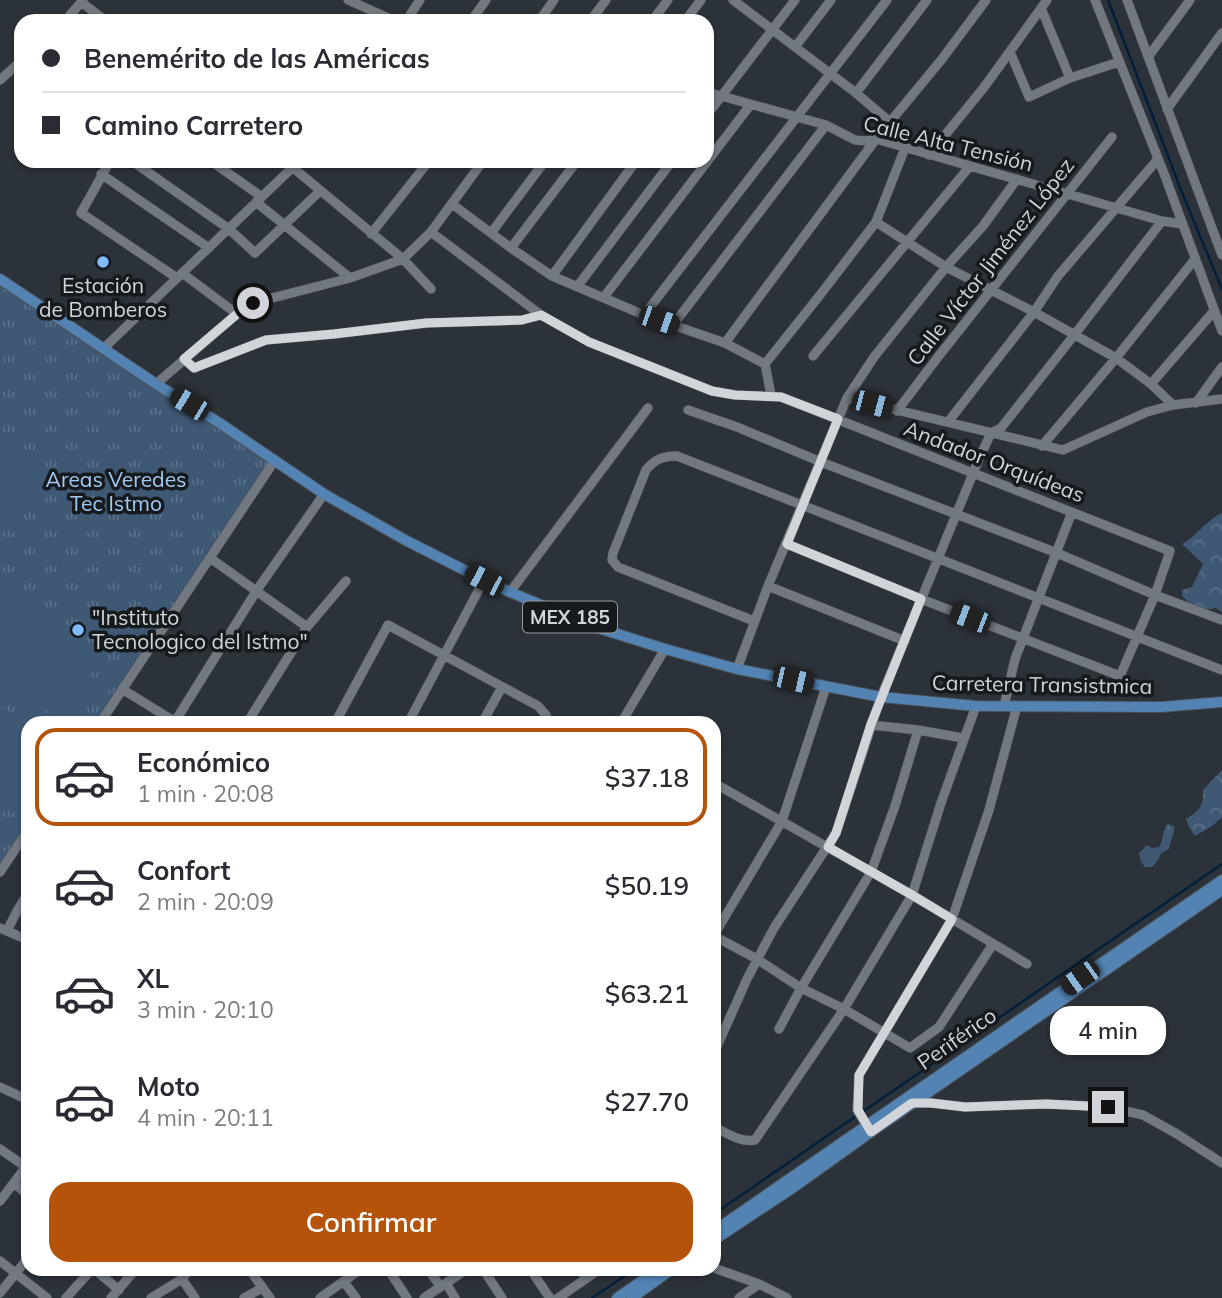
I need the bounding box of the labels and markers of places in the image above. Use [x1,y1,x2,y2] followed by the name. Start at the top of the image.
[95,254,111,270] marker: Estación de Bomberos
[39,272,167,322] place label: Estación de Bomberos
[92,604,308,654] place label: "Instituto Tecnologico del Istmo"
[70,622,86,638] marker: "Instituto Tecnologico del Istmo"

